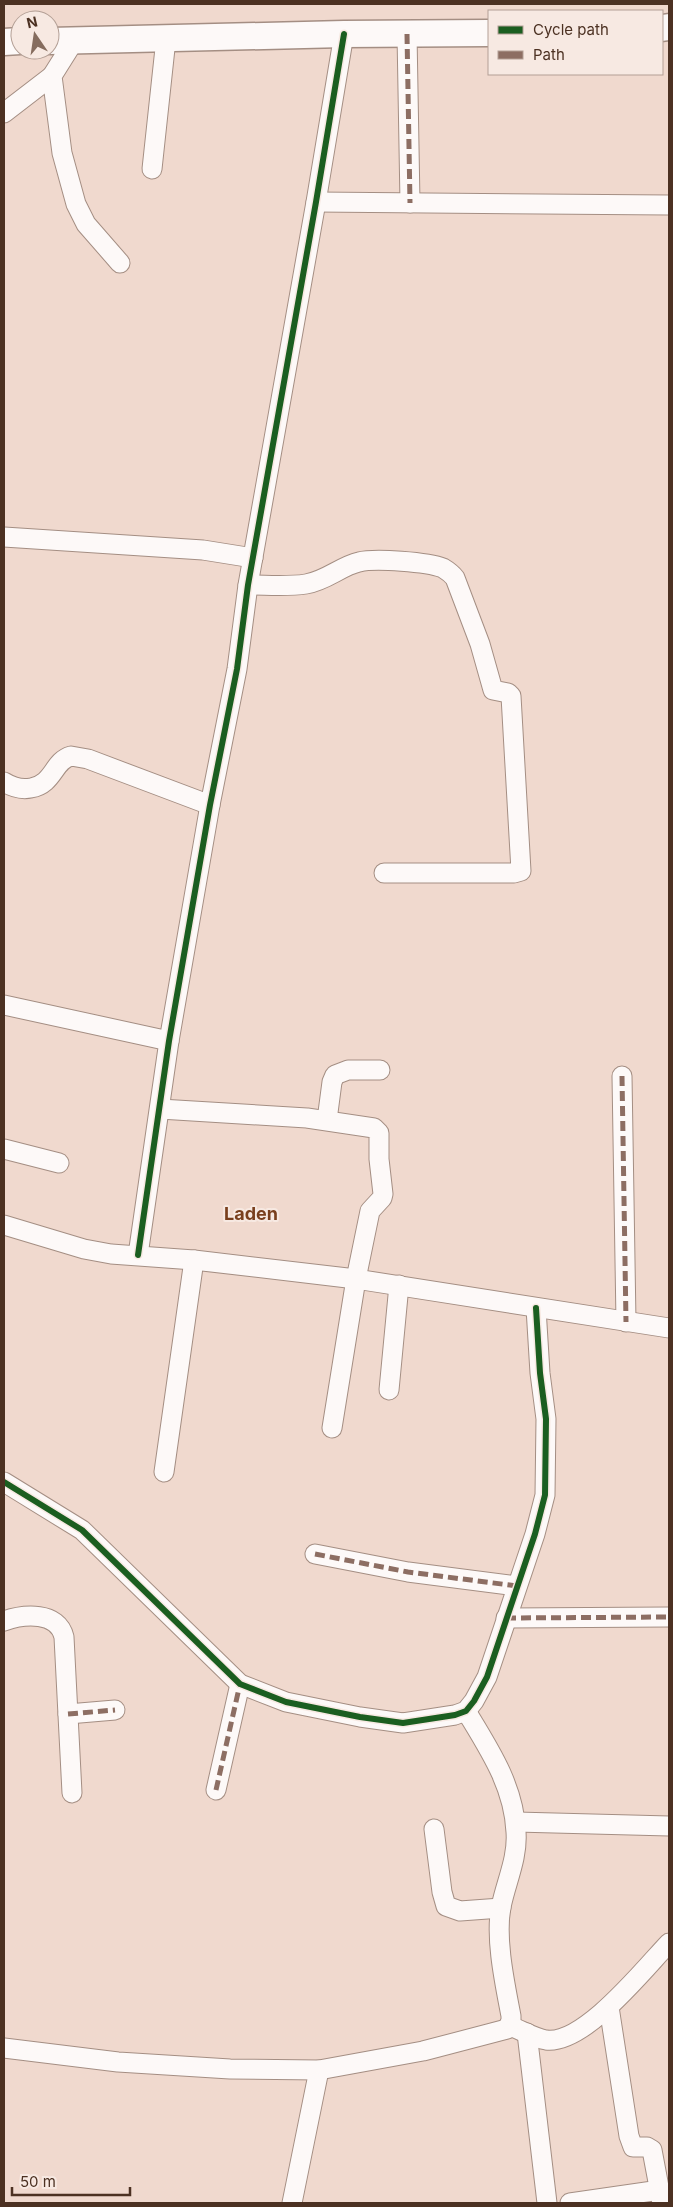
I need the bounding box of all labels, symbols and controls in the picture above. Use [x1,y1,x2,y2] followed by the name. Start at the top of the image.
[10,10,60,60] north arrow
[488,10,663,75] legend
[25,12,39,31] text: N
[533,20,609,39] text: Cycle path
[533,45,565,64] text: Path
[224,1203,278,1224] district label: Laden
[12,2164,130,2196] scale bar
[20,2172,56,2191] text: 50 m

